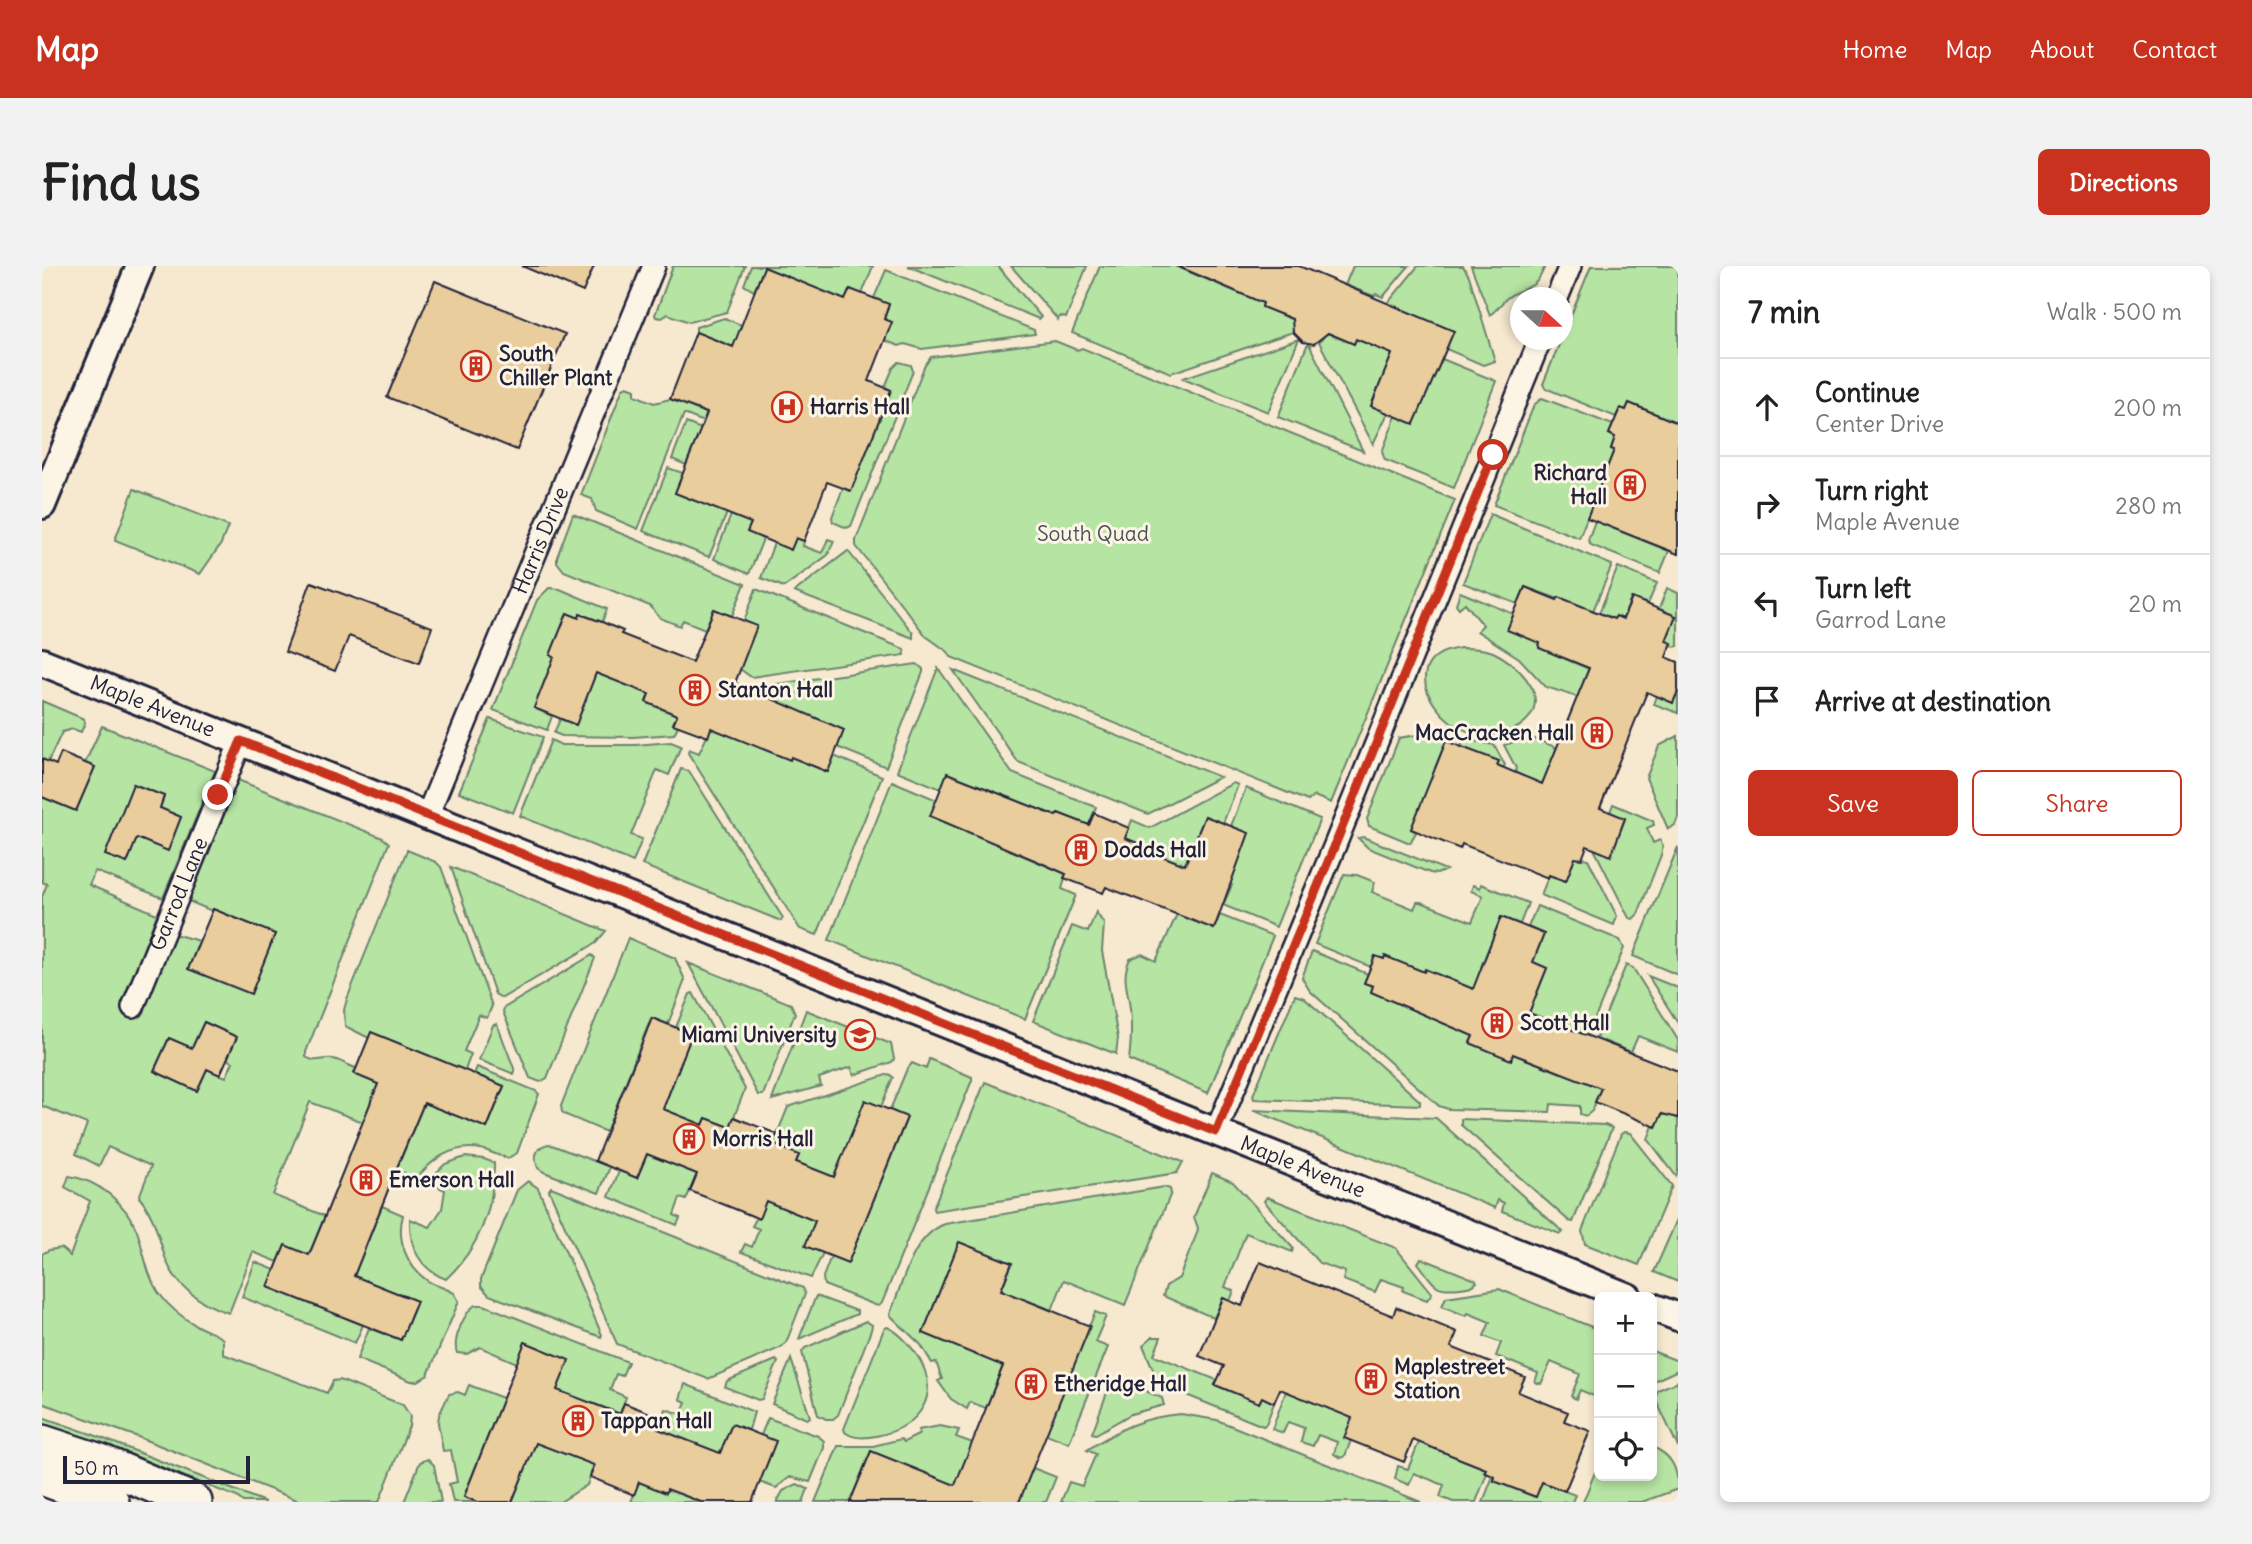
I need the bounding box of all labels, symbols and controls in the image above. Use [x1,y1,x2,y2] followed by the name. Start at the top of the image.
[35,28,99,70] text: Map
[1843,34,1907,64] text: Home
[1945,34,1992,64] text: Map
[2030,34,2094,64] text: About
[2132,34,2217,64] text: Contact
[2038,149,2210,215] button: Directions
[42,152,200,213] text: Find us
[1510,287,1573,350] north arrow
[1748,293,1820,331] text: 7 min
[2047,297,2182,326] text: Walk · 500 m
[499,340,613,391] place label: South Chiller Plant
[459,349,493,383] building icon: South Chiller Plant
[1815,376,1920,409] text: Continue
[1748,388,1786,426] icon: ahead
[770,390,804,424] hospital icon: Harris Hall
[810,393,910,420] place label: Harris Hall
[2113,393,2182,422] text: 200 m
[1815,409,1944,438] text: Center Drive
[1477,439,1508,470] route start
[1533,459,1608,510] place label: Richard Hall
[1613,468,1647,502] building icon: Richard Hall
[1815,474,1928,507] text: Turn right
[506,483,574,598] street label: Harris Drive
[1748,486,1786,524] icon: right
[2115,491,2182,520] text: 280 m
[1815,507,1960,536] text: Maple Avenue
[1037,520,1149,547] park label: South Quad
[1815,572,1911,605] text: Turn left
[1748,584,1786,622] icon: left
[2129,589,2182,618] text: 20 m
[1815,605,1946,634] text: Garrod Lane
[86,669,219,743] street label: Maple Avenue
[678,673,712,707] building icon: Stanton Hall
[718,676,833,703] place label: Stanton Hall
[1748,682,1786,720] icon: arrive
[1815,685,2051,718] text: Arrive at destination
[1580,716,1614,750] building icon: MacCracken Hall
[1415,719,1574,746] place label: MacCracken Hall
[1748,770,1958,836] button: Save
[1972,770,2182,836] button: Share
[202,779,233,810] route end
[143,833,214,954] street label: Garrod Lane
[1064,833,1098,867] building icon: Dodds Hall
[1104,836,1206,863] place label: Dodds Hall
[1480,1006,1514,1040] building icon: Scott Hall
[1520,1009,1609,1036] place label: Scott Hall
[843,1018,877,1052] school or university icon: Miami University
[681,1021,837,1048] place label: Miami University
[672,1122,706,1156] building icon: Morris Hall
[712,1125,814,1152] place label: Morris Hall
[1236,1129,1369,1203] street label: Maple Avenue
[349,1163,383,1197] building icon: Emerson Hall
[389,1166,515,1193] place label: Emerson Hall
[1594,1292,1657,1481] map controls
[1594,1292,1657,1355] button: +
[1394,1353,1506,1404] place label: Maplestreet Station
[1594,1355,1657,1418] button: −
[1354,1362,1388,1396] building icon: Maplestreet Station
[1014,1367,1048,1401] building icon: Etheridge Hall
[1054,1370,1187,1397] place label: Etheridge Hall
[561,1404,595,1438] building icon: Tappan Hall
[601,1407,712,1434] place label: Tappan Hall
[1594,1418,1657,1481] button: locate
[63,1453,250,1485] scale bar
[74,1456,119,1480] text: 50 m

